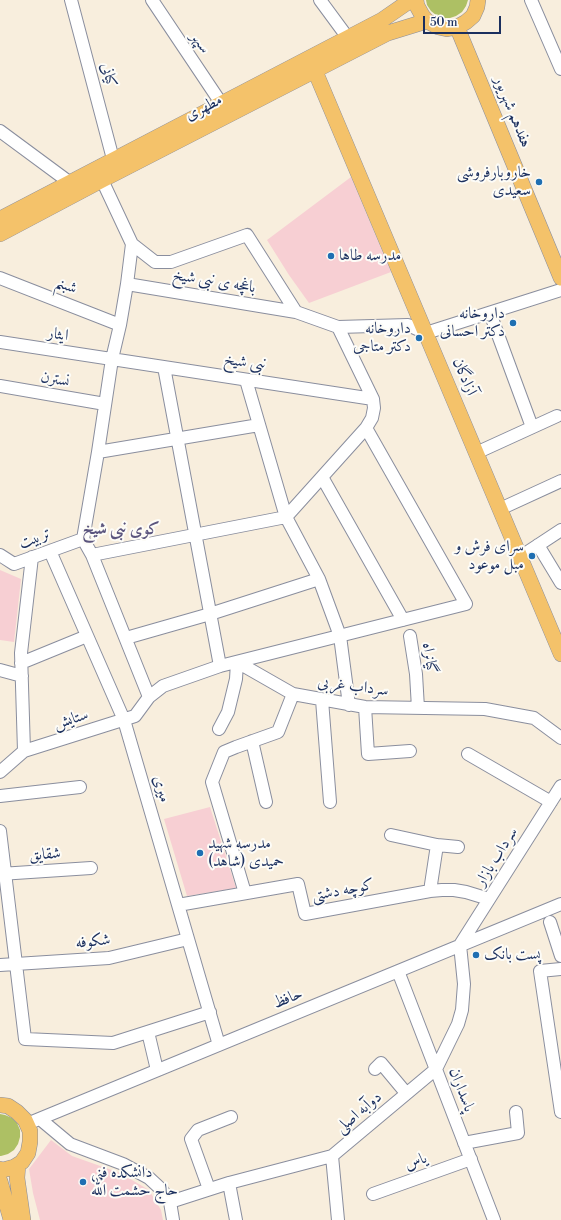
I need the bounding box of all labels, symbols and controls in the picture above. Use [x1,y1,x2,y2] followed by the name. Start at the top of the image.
[425,8,503,34] scale bar
[430,15,458,30] text: 50 m
[186,29,214,57] street label: سپهر
[96,61,120,89] street label: کیانی
[489,74,535,150] street label: هفدهم شهریور
[182,91,226,125] street label: مطهری
[457,163,531,201] place label: خاروبارفروشی سعیدی
[534,177,544,187] marker: خاروبارفروشی سعیدی
[339,246,401,266] place label: مدرسه طاها
[326,251,336,261] marker: مدرسه طاها
[171,266,257,298] street label: باغچه ی نبی شیخ
[52,273,80,299] street label: شبنم
[440,304,505,342] place label: داروخانه دکتر احسانی
[508,318,518,328] marker: داروخانه دکتر احسانی
[353,319,411,357] place label: داروخانه دکتر متاجی
[46,324,70,346] street label: ایثار
[414,333,424,343] marker: داروخانه دکتر متاجی
[222,350,268,376] street label: نبی شیخ
[448,355,480,399] street label: آزادگان
[39,368,71,392] street label: نسترن
[82,520,160,540] district label: کوی نبی شیخ
[16,524,54,554] street label: تربیت
[455,537,524,575] place label: سرای فرش و مبل موعود
[527,551,537,561] marker: سرای فرش و مبل موعود
[417,641,441,675] street label: گیانراه
[316,673,390,701] street label: سرداب غربی
[51,706,91,734] street label: ستایش
[148,773,174,805] street label: میری
[471,824,523,890] street label: سرداب بازار
[208,834,284,872] place label: مدرسه شهید حمیدی (شاهد)
[29,844,61,866] street label: شقایق
[195,848,205,858] marker: مدرسه شهید حمیدی (شاهد)
[310,876,376,906] street label: کوچه دشتی
[75,931,111,953] street label: شکوفه
[484,945,541,965] place label: پست بانک
[471,950,481,960] marker: پست بانک
[270,984,306,1014] street label: حافظ
[444,1065,478,1115] street label: پاسداران
[332,1088,386,1138] street label: دوآبه اصلی
[402,1149,430,1175] street label: یاس
[91,1163,178,1201] place label: دانشکده فنی حاج حشمت الله
[78,1177,88,1187] marker: دانشکده فنی حاج حشمت الله

